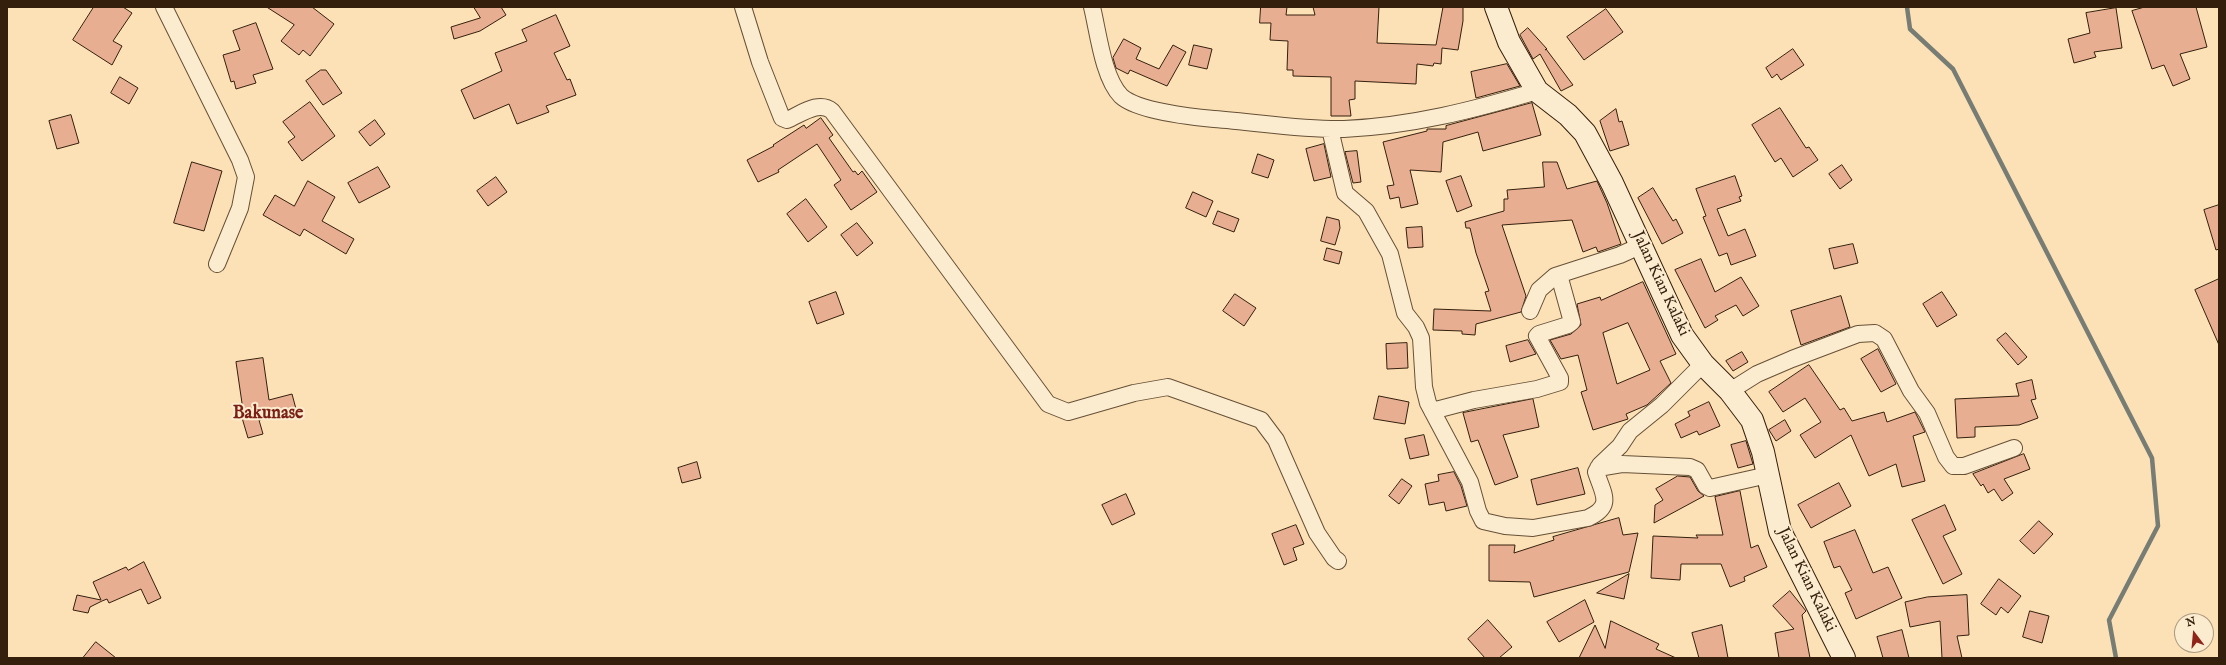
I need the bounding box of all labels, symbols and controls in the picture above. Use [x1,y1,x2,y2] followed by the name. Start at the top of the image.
[1627,228,1693,340] street label: Jalan Kian Kalaki
[233,403,303,425] district label: Bakunase
[1772,525,1840,635] street label: Jalan Kian Kalaki
[2174,613,2214,653] north arrow
[2184,614,2197,630] text: N

